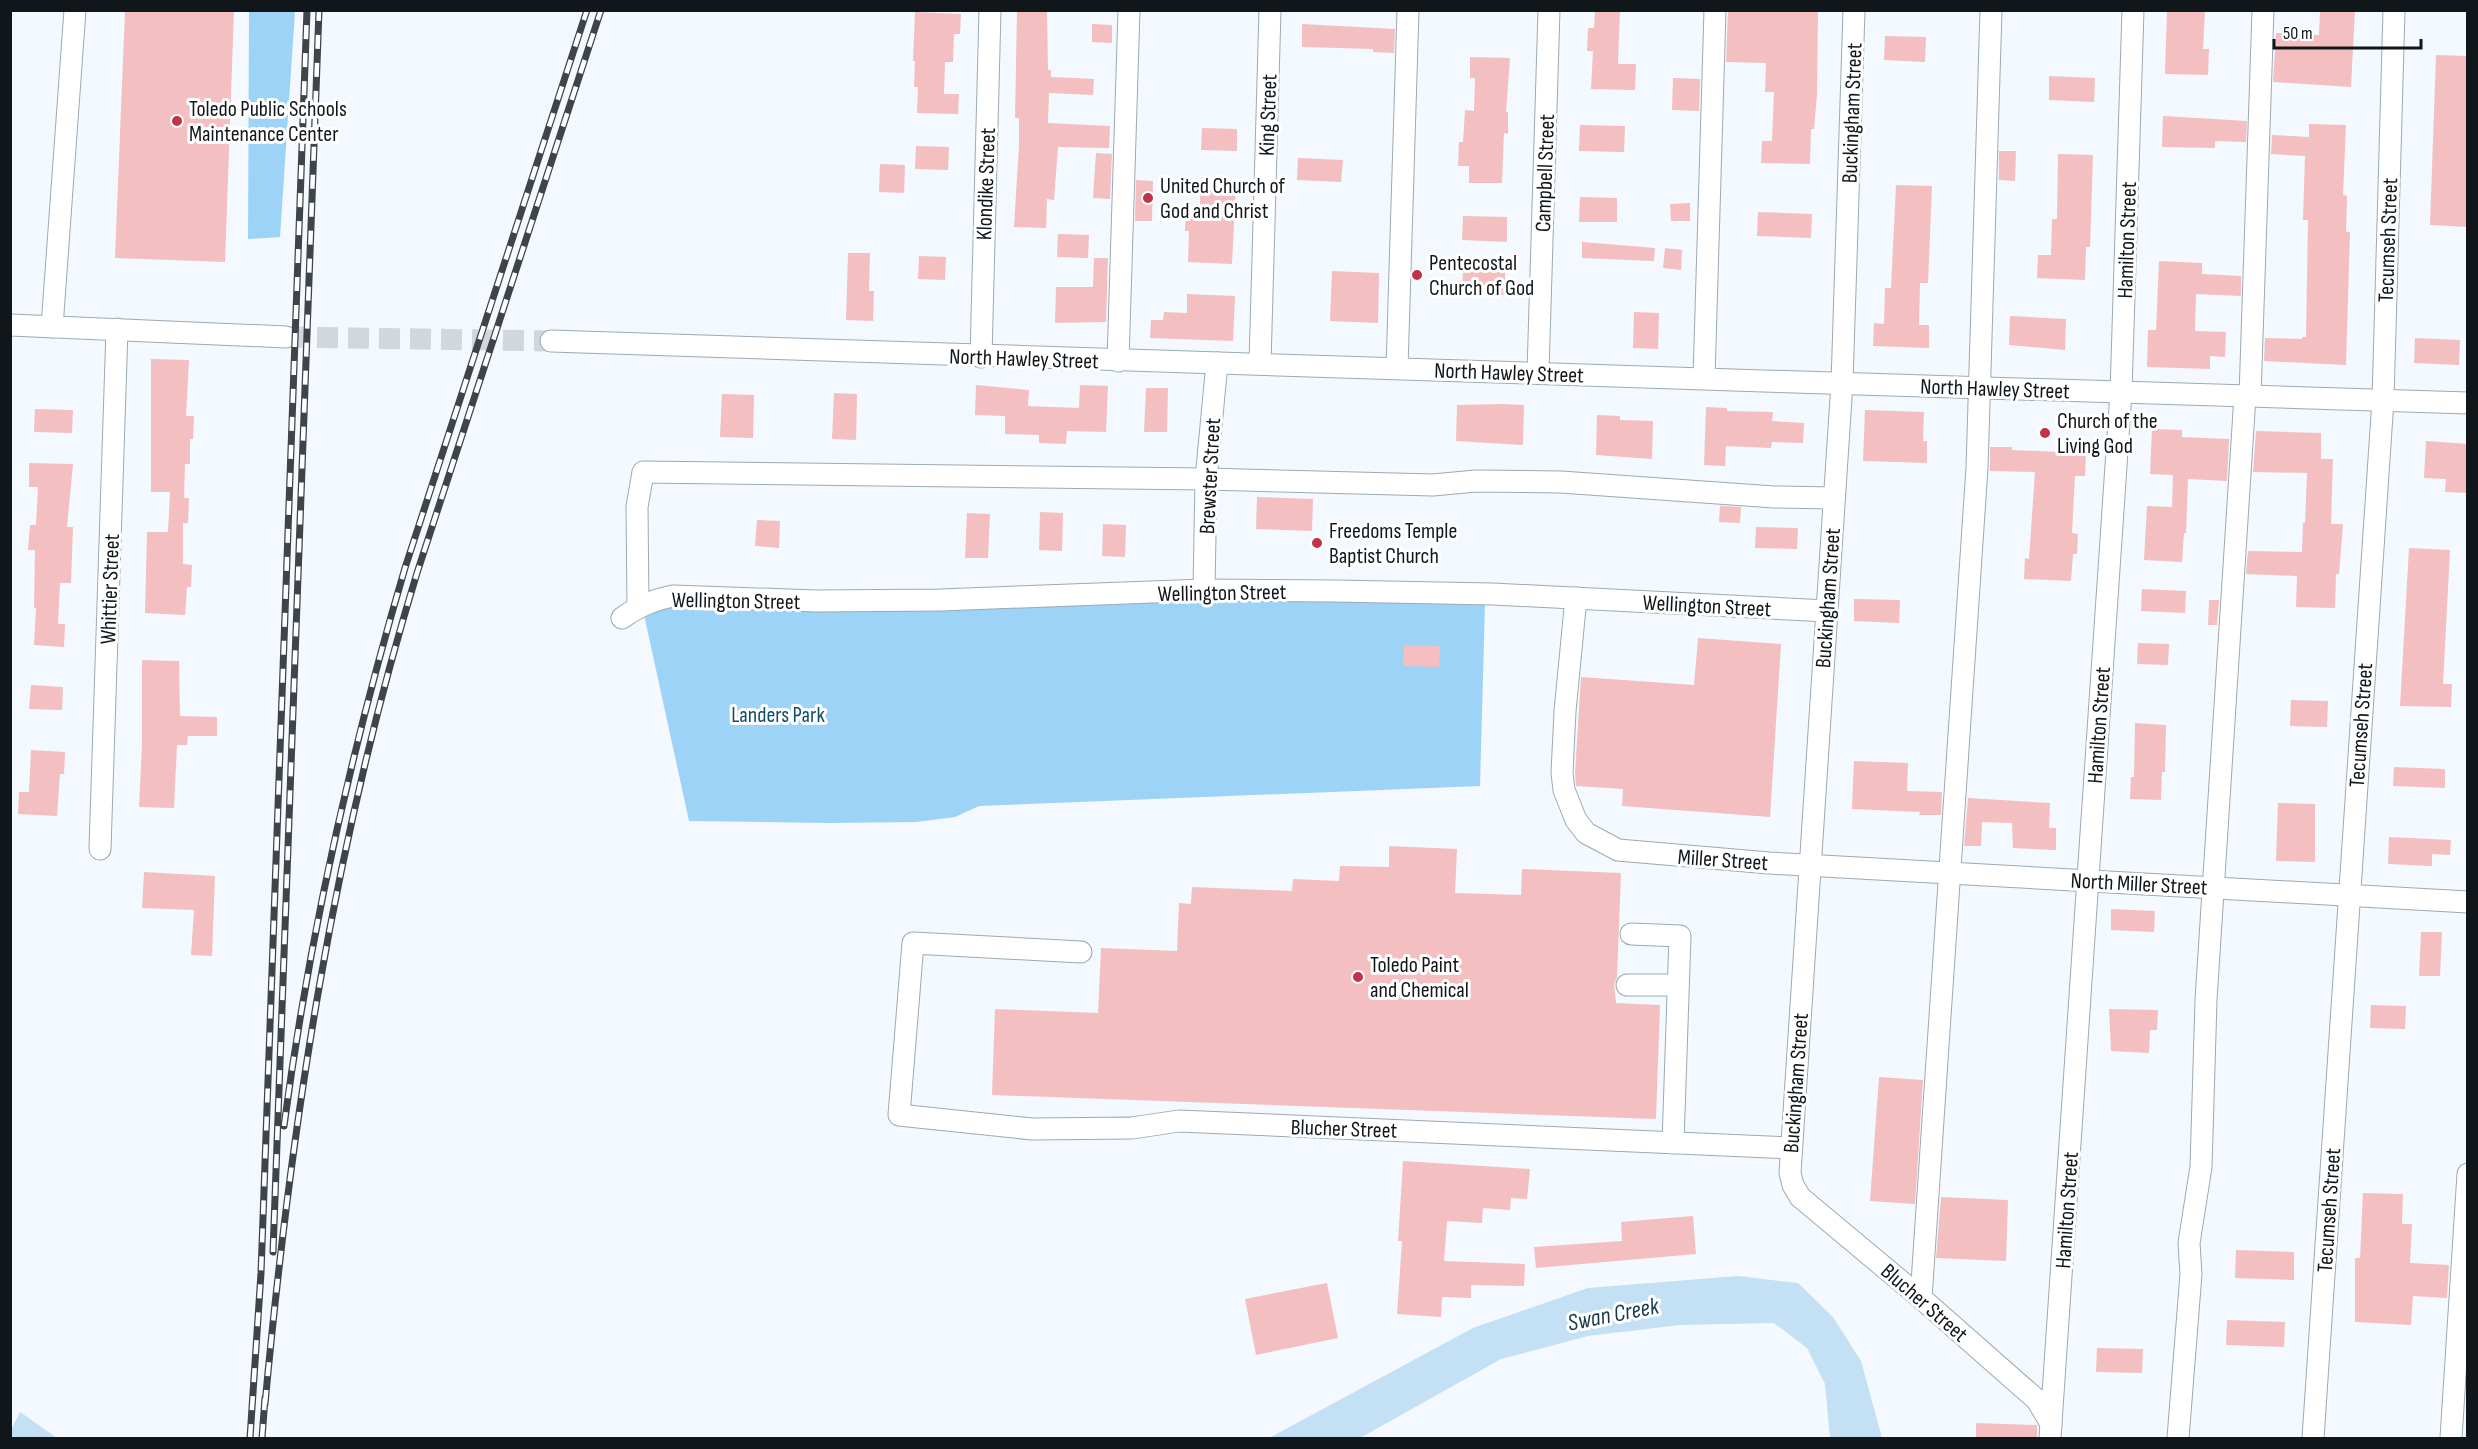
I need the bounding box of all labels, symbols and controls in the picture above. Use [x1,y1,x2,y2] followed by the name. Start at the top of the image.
[2274,12,2421,50] scale bar
[2283,23,2313,44] text: 50 m
[1837,42,1868,184] street label: Buckingham Street
[1254,73,1283,157] street label: King Street
[189,96,347,148] place label: Toledo Public Schools Maintenance Center
[1530,113,1561,233] street label: Campbell Street
[170,114,184,128] marker: Toledo Public Schools Maintenance Center
[971,127,1002,241] street label: Klondike Street
[1160,173,1285,225] place label: United Church of God and Christ
[2373,177,2404,303] street label: Tecumseh Street
[2112,181,2143,299] street label: Hamilton Street
[1141,191,1155,205] marker: United Church of God and Christ
[1429,250,1534,302] place label: Pentecostal Church of God
[1410,268,1424,282] marker: Pentecostal Church of God
[949,343,1099,376] street label: North Hawley Street
[1434,357,1584,390] street label: North Hawley Street
[1920,373,2070,406] street label: North Hawley Street
[2057,408,2158,460] place label: Church of the Living God
[1194,417,1227,535] street label: Brewster Street
[2038,426,2052,440] marker: Church of the Living God
[1329,518,1457,570] place label: Freedoms Temple Baptist Church
[1810,527,1847,669] street label: Buckingham Street
[95,533,126,645] street label: Whittier Street
[1310,536,1324,550] marker: Freedoms Temple Baptist Church
[1157,579,1287,608] street label: Wellington Street
[671,587,801,616] street label: Wellington Street
[1642,590,1772,623] street label: Wellington Street
[2344,662,2379,788] street label: Tecumseh Street
[2082,666,2117,784] street label: Hamilton Street
[731,702,825,729] park label: Landers Park
[1677,844,1769,877] street label: Miller Street
[2070,867,2208,902] street label: North Miller Street
[1370,952,1469,1004] place label: Toledo Paint and Chemical
[1351,970,1365,984] marker: Toledo Paint and Chemical
[1778,1012,1815,1154] street label: Buckingham Street
[1290,1114,1398,1145] street label: Blucher Street
[2312,1147,2347,1273] street label: Tecumseh Street
[2050,1151,2085,1269] street label: Hamilton Street
[1875,1258,1973,1348] street label: Blucher Street
[1565,1291,1662,1338] water label: Swan Creek

